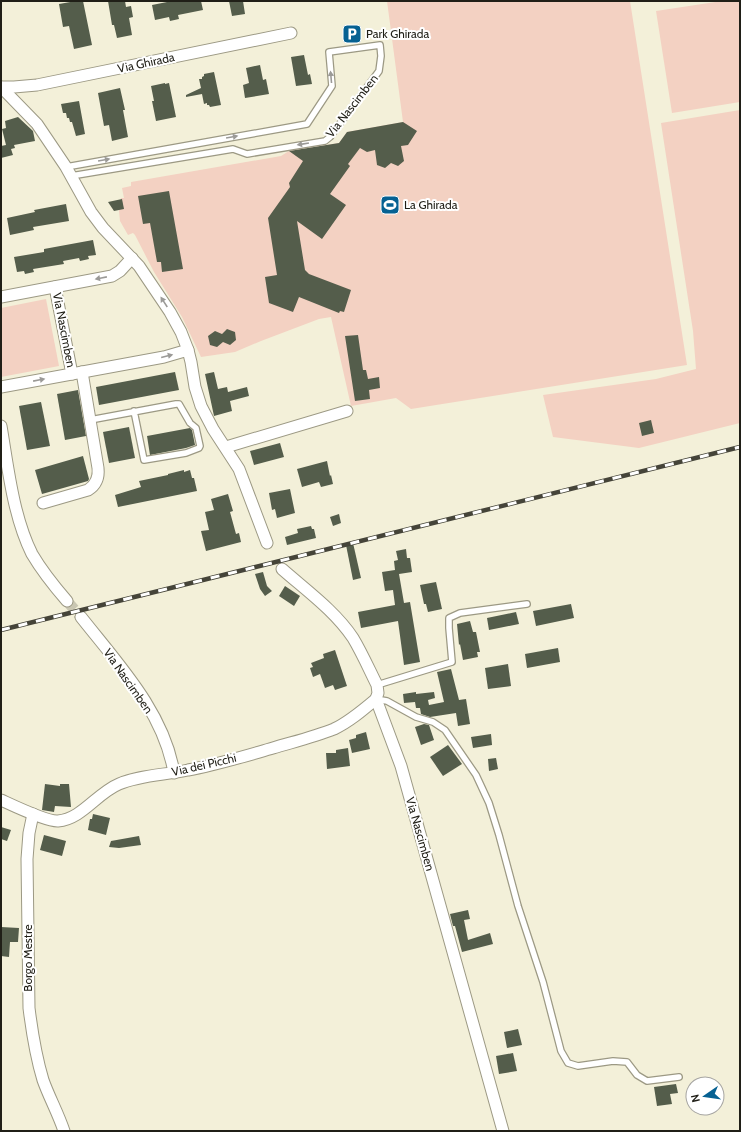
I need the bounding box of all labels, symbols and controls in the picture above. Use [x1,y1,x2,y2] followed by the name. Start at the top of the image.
[341,23,363,45] parking icon: Park Ghirada
[366,26,429,41] place label: Park Ghirada
[116,49,176,76] street label: Via Ghirada
[322,71,381,140] street label: Via Nascimben
[328,71,335,83] one-way arrow
[226,134,239,140] one-way arrow
[297,141,309,147] one-way arrow
[98,157,111,163] one-way arrow
[379,194,401,216] sports icon: La Ghirada
[404,197,458,212] place label: La Ghirada
[94,275,107,281] one-way arrow
[50,291,79,369] street label: Via Nascimben
[160,297,168,308] one-way arrow
[161,352,173,358] one-way arrow
[33,377,45,383] one-way arrow
[100,645,156,716] street label: Via Nascimben
[170,750,238,779] street label: Via dei Picchi
[403,795,438,873] street label: Via Nascimben
[20,924,35,992] street label: Borgo Mestre
[685,1076,725,1116] north arrow
[688,1093,703,1104] text: N

